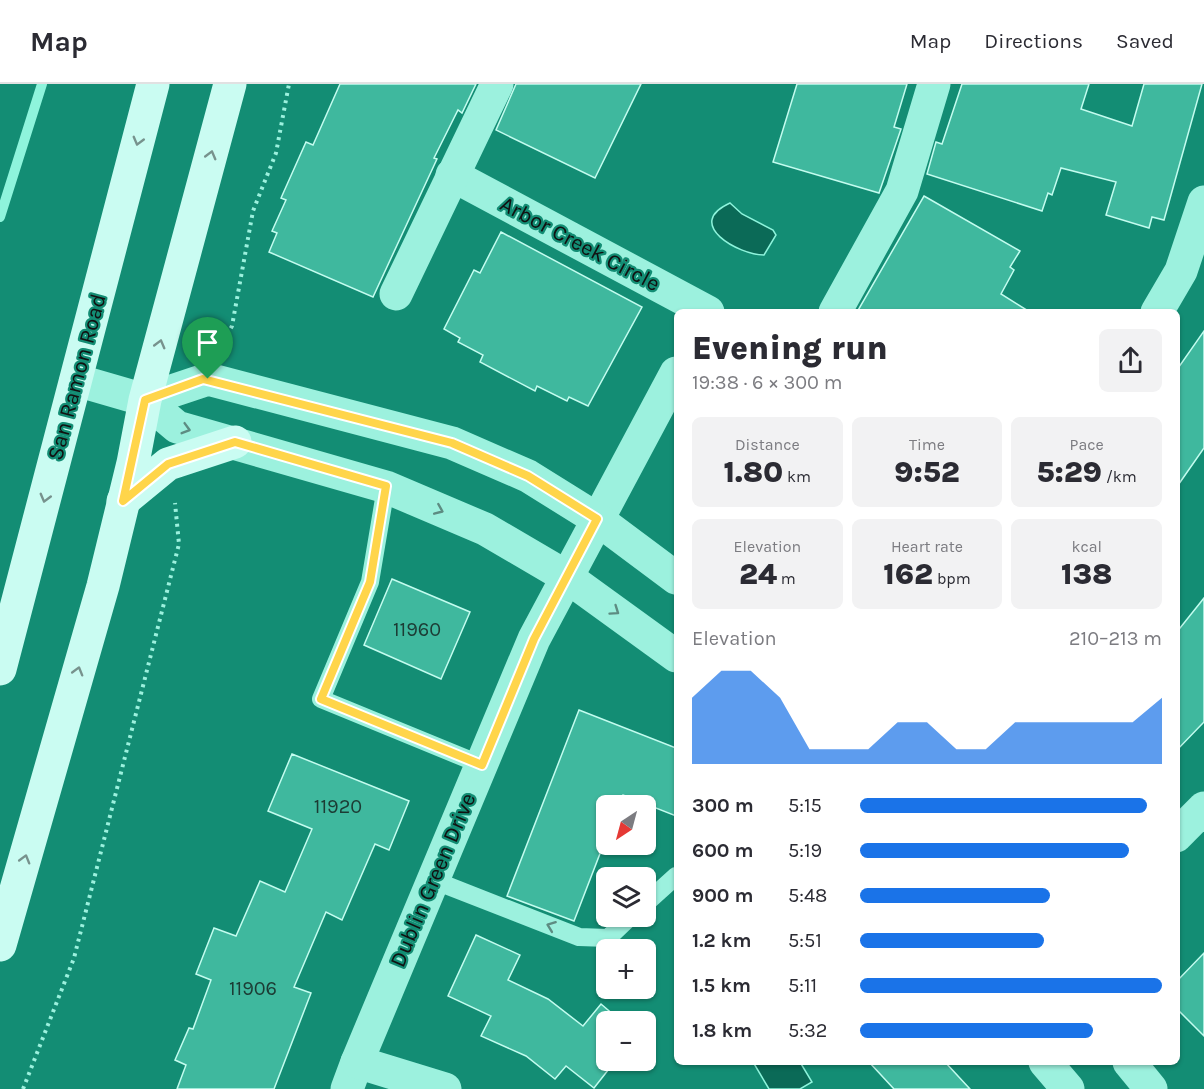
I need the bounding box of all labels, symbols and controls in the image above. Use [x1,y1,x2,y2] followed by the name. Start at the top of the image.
[30,25,88,58] text: Map
[910,29,951,53] text: Map
[984,29,1083,53] text: Directions
[1116,29,1174,53] text: Saved
[133,135,146,145] one-way arrow
[204,151,216,161] one-way arrow
[496,191,664,297] street label: Arbor Creek Circle
[42,291,112,463] street label: San Ramon Road
[182,317,233,379] pin
[191,326,224,359] icon: arrive
[692,329,888,367] text: Evening run
[1099,329,1162,392] button: share
[153,339,165,350] one-way arrow
[692,371,842,394] text: 19:38 · 6 × 300 m
[181,421,191,434] one-way arrow
[735,435,800,454] text: Distance
[909,435,945,454] text: Time
[1070,435,1104,454] text: Pace
[724,454,783,490] text: 1.80
[894,454,960,490] text: 9:52
[1037,454,1102,490] text: 5:29
[783,467,811,486] text: km
[1102,467,1137,486] text: /km
[40,492,52,503] one-way arrow
[433,502,444,514] one-way arrow
[733,537,801,556] text: Elevation
[891,537,963,556] text: Heart rate
[1071,537,1102,556] text: kcal
[739,556,777,592] text: 24
[883,556,933,592] text: 162
[1061,556,1112,592] text: 138
[777,569,796,588] text: m
[933,569,971,588] text: bpm
[608,604,619,615] one-way arrow
[393,618,441,641] house number: 11960
[692,627,777,650] text: Elevation
[1069,627,1162,650] text: 210–213 m
[71,666,83,677] one-way arrow
[385,789,481,971] street label: Dublin Green Drive
[692,794,754,817] text: 300 m
[788,794,822,817] text: 5:15
[314,795,362,818] house number: 11920
[596,795,656,855] north arrow
[596,795,656,1071] map controls
[692,839,753,862] text: 600 m
[788,839,822,862] text: 5:19
[17,854,30,864] one-way arrow
[596,867,656,927] button: layers
[692,884,754,907] text: 900 m
[788,884,827,907] text: 5:48
[547,921,558,933] one-way arrow
[692,929,751,952] text: 1.2 km
[788,929,822,952] text: 5:51
[596,939,656,999] button: +
[692,974,751,997] text: 1.5 km
[788,974,817,997] text: 5:11
[229,977,277,1000] house number: 11906
[596,1011,656,1071] button: −
[692,1019,752,1042] text: 1.8 km
[788,1019,827,1042] text: 5:32

